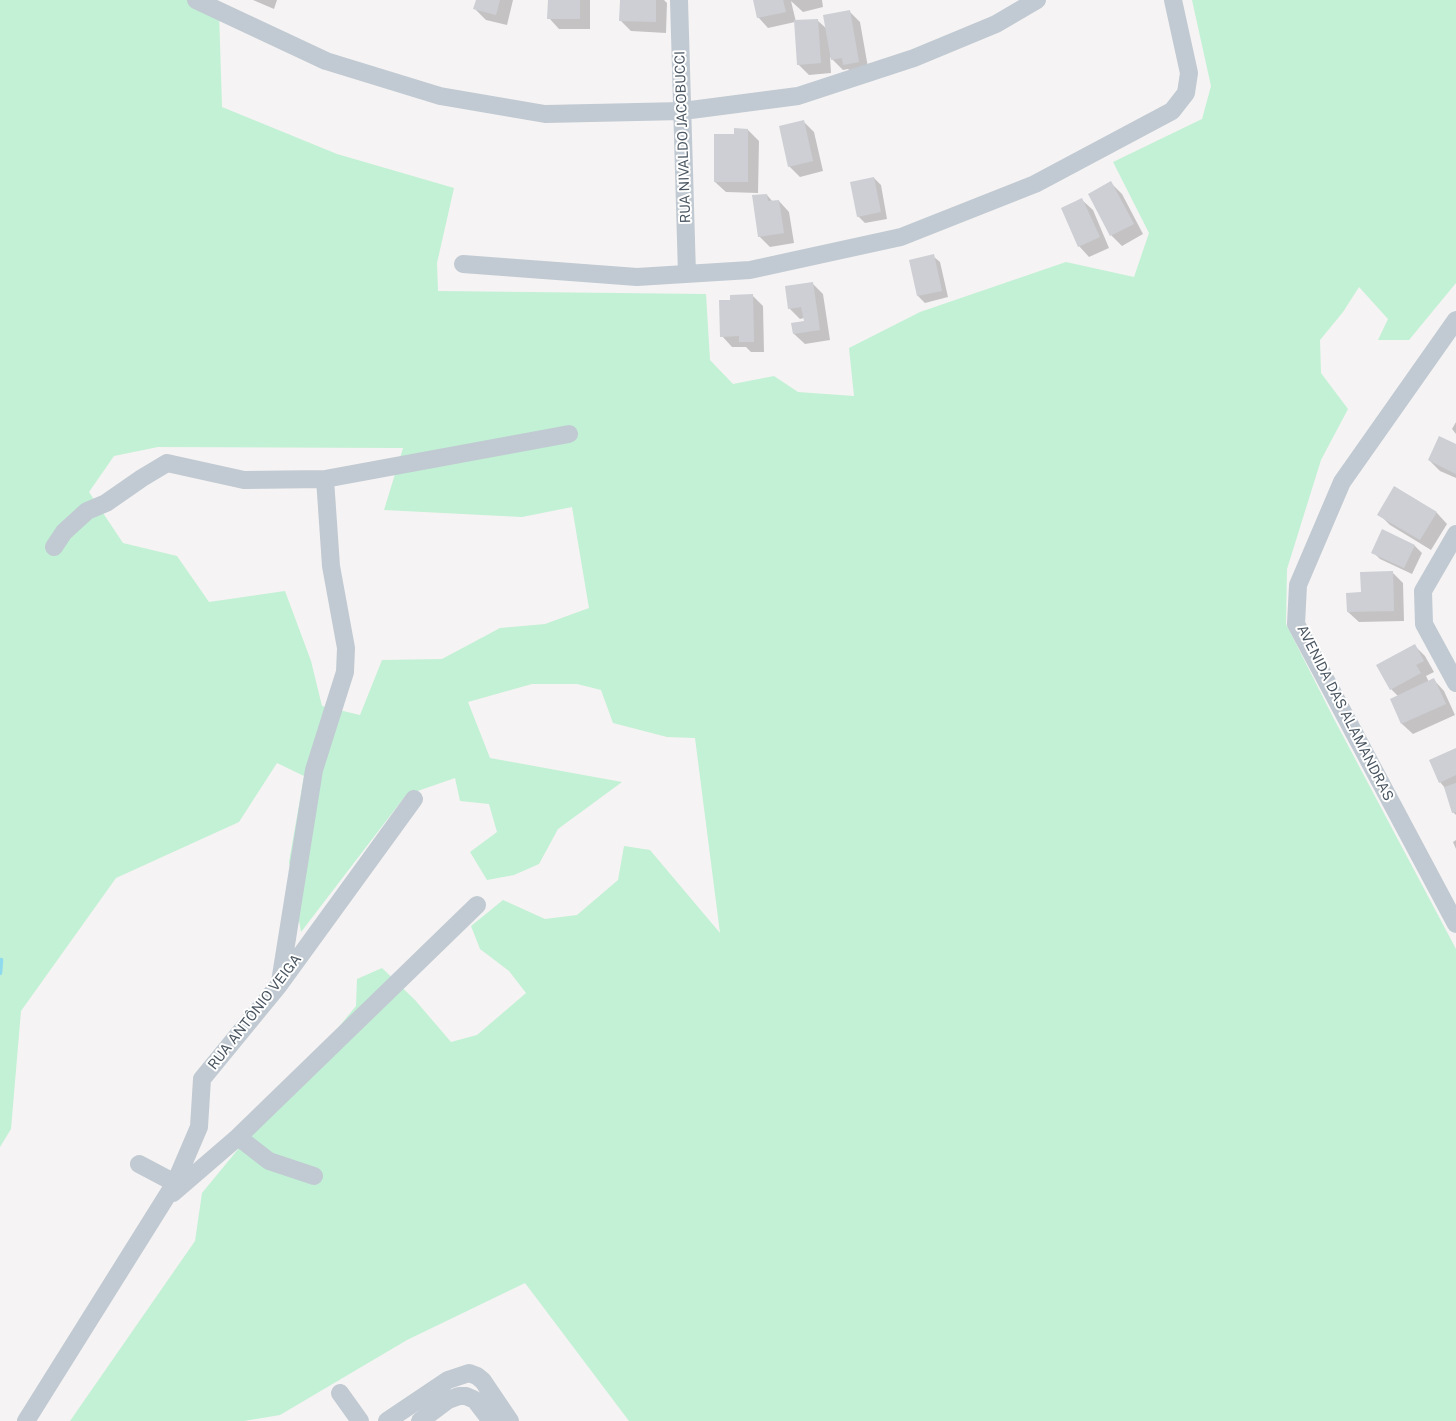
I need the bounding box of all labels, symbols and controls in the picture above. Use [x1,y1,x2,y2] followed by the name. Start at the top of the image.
[672,51,694,223] street label: RUA NIVALDO JACOBUCCI
[1293,622,1397,804] street label: AVENIDA DAS ALAMANDRAS
[205,951,305,1073] street label: RUA ANTÔNIO VEIGA

